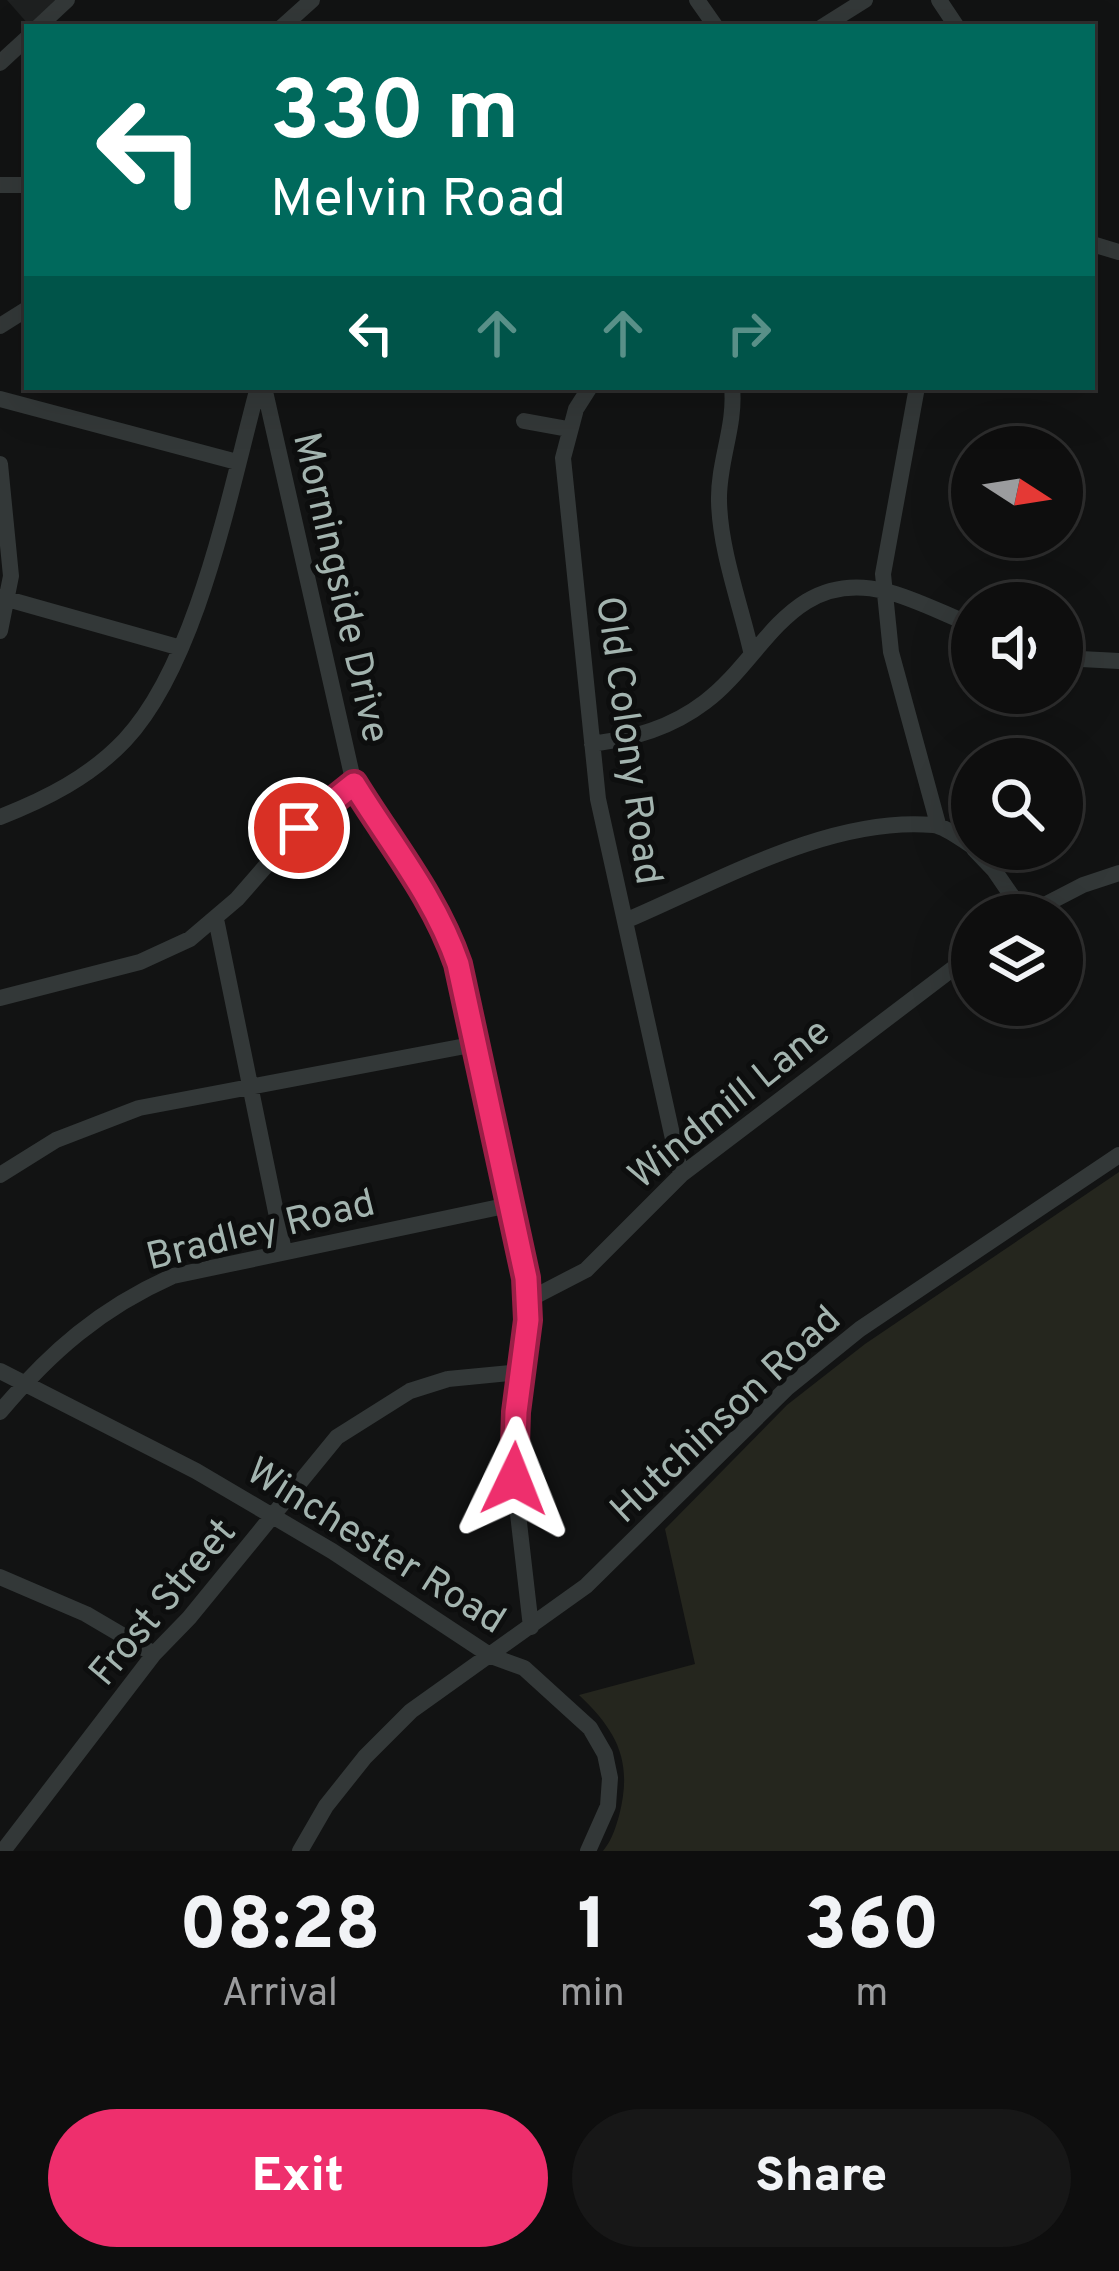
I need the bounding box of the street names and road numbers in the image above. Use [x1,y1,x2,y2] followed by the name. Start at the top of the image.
[279,428,398,748] street label: Morningside Drive
[582,593,671,888] street label: Old Colony Road
[620,1009,842,1202] street label: Windmill Lane
[142,1180,380,1284] street label: Bradley Road
[601,1297,853,1536] street label: Hutchinson Road
[236,1449,513,1647] street label: Winchester Road
[80,1510,249,1698] street label: Frost Street

